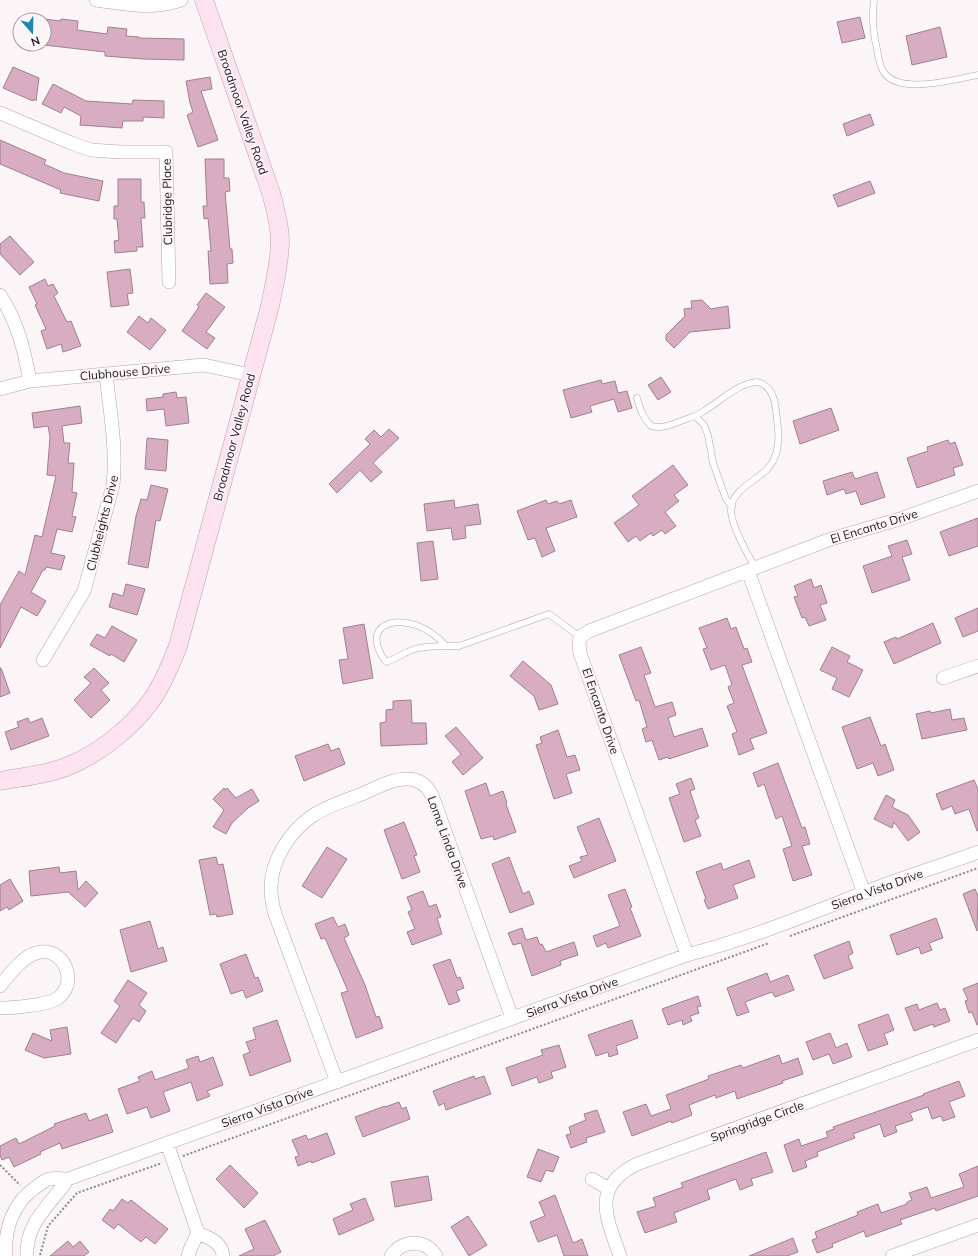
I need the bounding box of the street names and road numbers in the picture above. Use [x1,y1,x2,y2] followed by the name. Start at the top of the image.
[215,47,271,177] street label: Broadmoor Valley Road
[159,159,175,245] street label: Clubridge Place
[79,361,171,383] street label: Clubhouse Drive
[210,372,258,502] street label: Broadmoor Valley Road
[83,474,121,572] street label: Clubheights Drive
[829,506,919,546] street label: El Encanto Drive
[579,666,623,756] street label: El Encanto Drive
[424,794,472,890] street label: Loma Linda Drive
[829,865,925,913] street label: Sierra Vista Drive
[524,973,620,1021] street label: Sierra Vista Drive
[219,1083,315,1131] street label: Sierra Vista Drive
[708,1097,806,1145] street label: Springridge Circle

